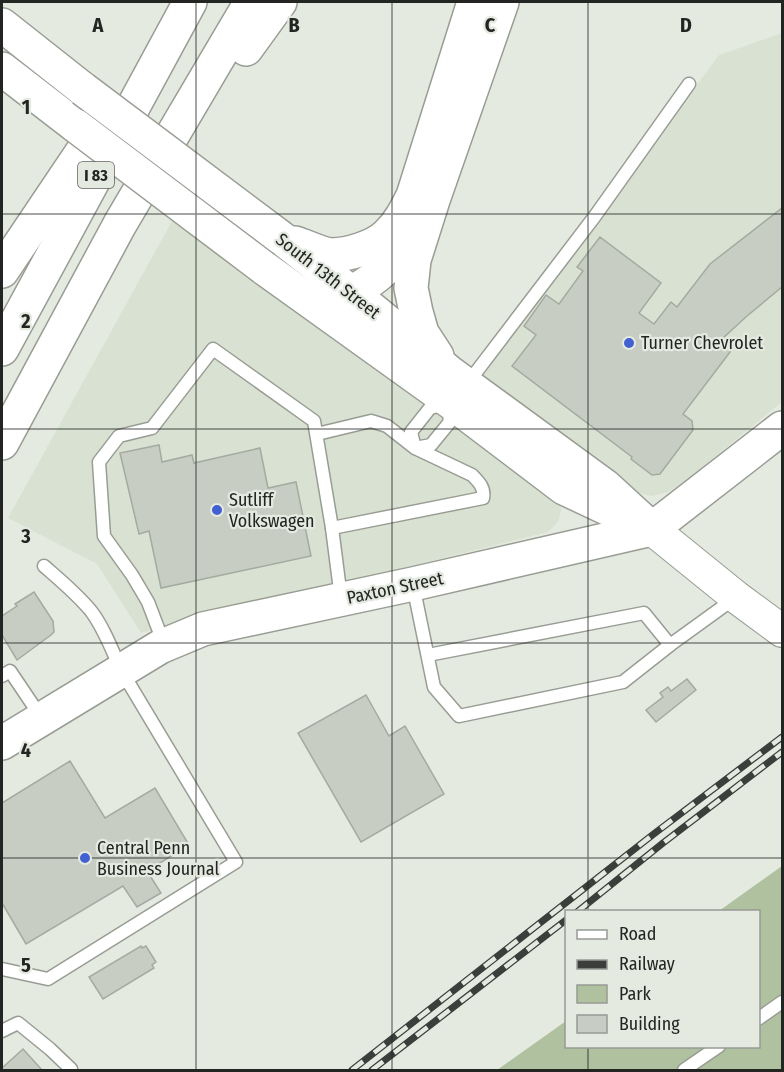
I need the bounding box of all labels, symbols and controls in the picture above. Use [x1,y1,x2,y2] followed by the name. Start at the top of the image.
[92,13,105,37] text: A
[288,13,300,37] text: B
[485,13,496,37] text: C
[680,13,692,37] text: D
[22,95,30,119] text: 1
[78,162,114,188] road number: I 83
[271,228,385,324] street label: South 13th Street
[20,309,31,333] text: 2
[641,332,763,354] place label: Turner Chevrolet
[622,336,636,350] marker: Turner Chevrolet
[229,489,315,532] place label: Sutliff Volkswagen
[210,503,224,517] marker: Sutliff Volkswagen
[20,524,31,548] text: 3
[345,567,445,609] street label: Paxton Street
[21,738,31,762] text: 4
[97,837,219,880] place label: Central Penn Business Journal
[78,851,92,865] marker: Central Penn Business Journal
[565,910,760,1048] legend
[619,923,656,945] text: Road
[21,953,31,977] text: 5
[619,953,675,975] text: Railway
[619,983,652,1005] text: Park
[619,1013,680,1035] text: Building

